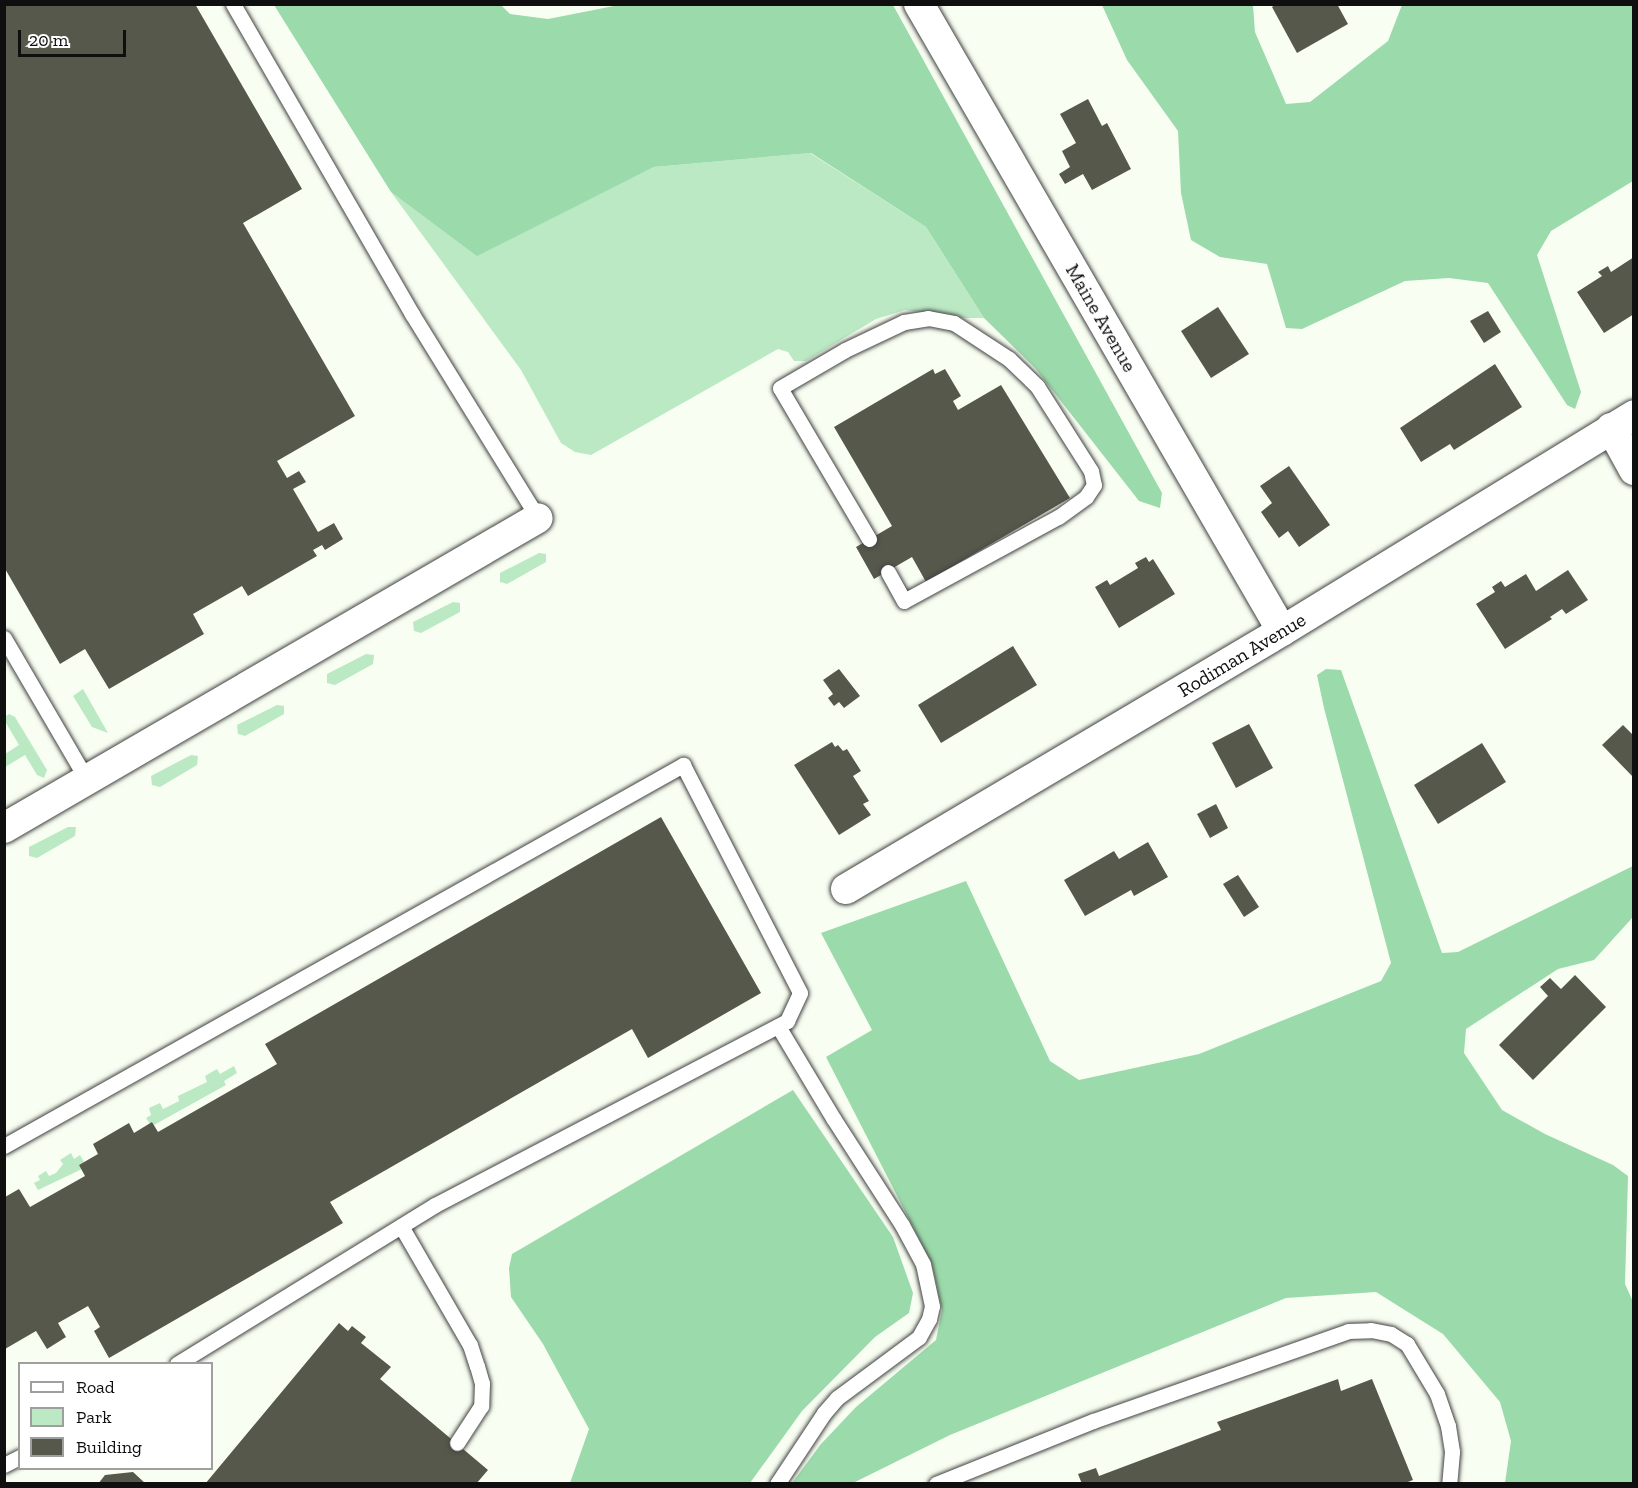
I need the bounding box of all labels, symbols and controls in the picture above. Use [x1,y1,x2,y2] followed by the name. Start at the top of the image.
[21,18,129,56] scale bar
[29,29,68,51] text: 20 m
[1060,259,1142,377] street label: Maine Avenue
[1174,607,1310,703] street label: Rodiman Avenue
[18,1362,213,1470] legend
[76,1376,115,1398] text: Road
[76,1406,112,1428] text: Park
[76,1436,142,1458] text: Building

